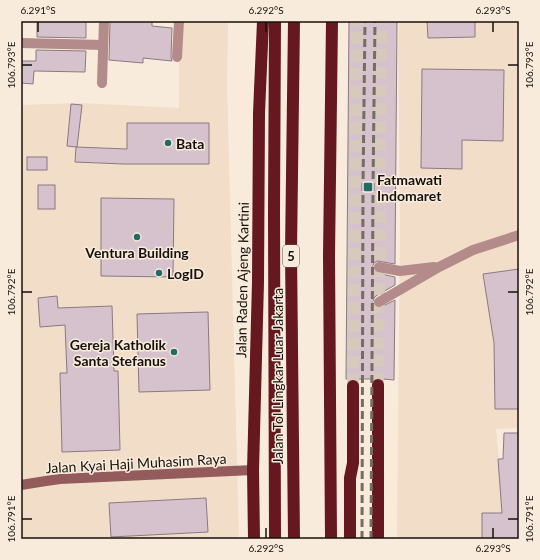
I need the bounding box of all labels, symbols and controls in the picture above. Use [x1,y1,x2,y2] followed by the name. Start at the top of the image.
[20,4,56,16] text: 6.291°S
[248,4,284,16] text: 6.292°S
[475,4,511,16] text: 6.293°S
[5,41,17,89] text: 106.793°E
[523,41,535,89] text: 106.793°E
[176,135,204,152] place label: Bata
[163,138,173,148] marker: Bata
[377,171,442,204] place label: Fatmawati Indomaret
[362,181,374,193] marker: Fatmawati Indomaret
[232,202,252,358] street label: Jalan Raden Ajeng Kartini
[132,232,142,242] marker: Ventura Building
[84,244,189,261] place label: Ventura Building
[283,245,299,267] road number: 5
[167,265,204,282] place label: LogID
[5,268,17,316] text: 106.792°E
[154,268,164,278] marker: LogID
[523,268,535,316] text: 106.792°E
[269,288,286,464] street label: Jalan Tol Lingkar Luar Jakarta
[70,336,167,369] place label: Gereja Katholik Santa Stefanus
[169,347,179,357] marker: Gereja Katholik Santa Stefanus
[45,450,227,476] street label: Jalan Kyai Haji Muhasim Raya
[5,495,17,543] text: 106.791°E
[523,495,535,543] text: 106.791°E
[248,542,284,554] text: 6.292°S
[475,542,511,554] text: 6.293°S

